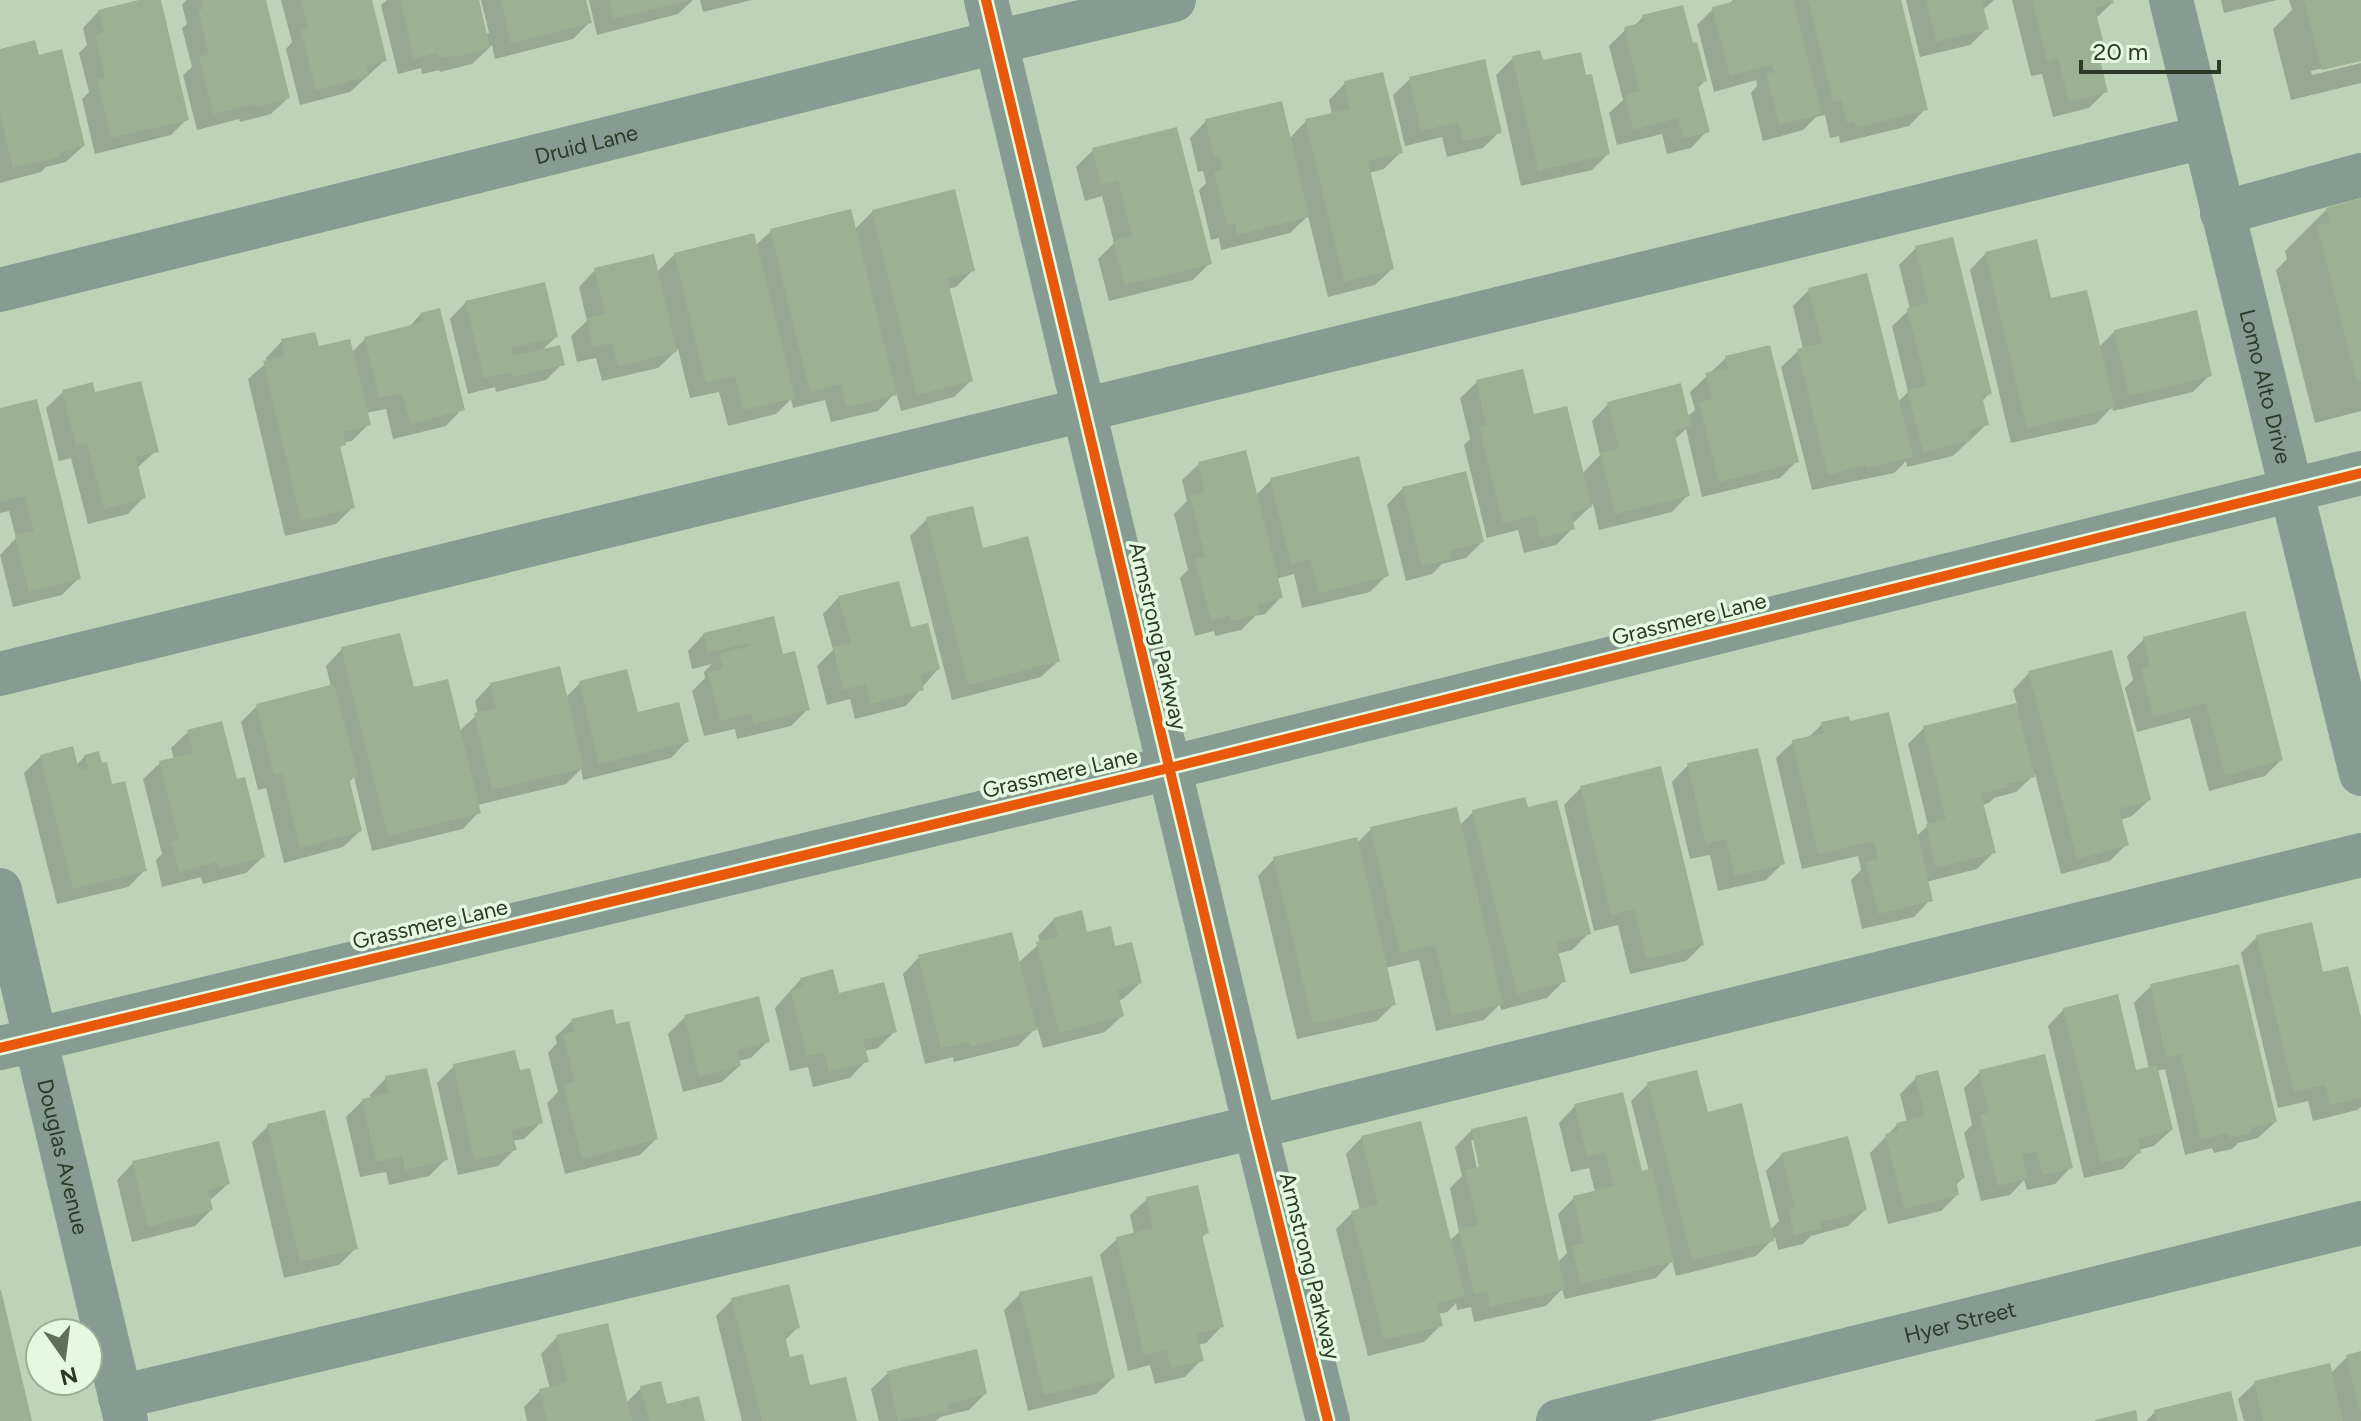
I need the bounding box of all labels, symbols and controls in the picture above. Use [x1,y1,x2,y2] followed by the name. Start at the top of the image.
[2081,24,2219,74] scale bar
[2093,37,2148,66] text: 20 m
[532,118,640,170] street label: Druid Lane
[2234,306,2298,467] street label: Lomo Alto Drive
[1123,539,1193,733] street label: Armstrong Parkway
[1609,587,1769,651] street label: Grassmere Lane
[980,742,1140,804] street label: Grassmere Lane
[350,893,510,955] street label: Grassmere Lane
[32,1076,95,1237] street label: Douglas Avenue
[1274,1170,1346,1363] street label: Armstrong Parkway
[1901,1295,2019,1349] street label: Hyer Street
[24,1317,104,1397] north arrow
[57,1361,80,1391] text: N

